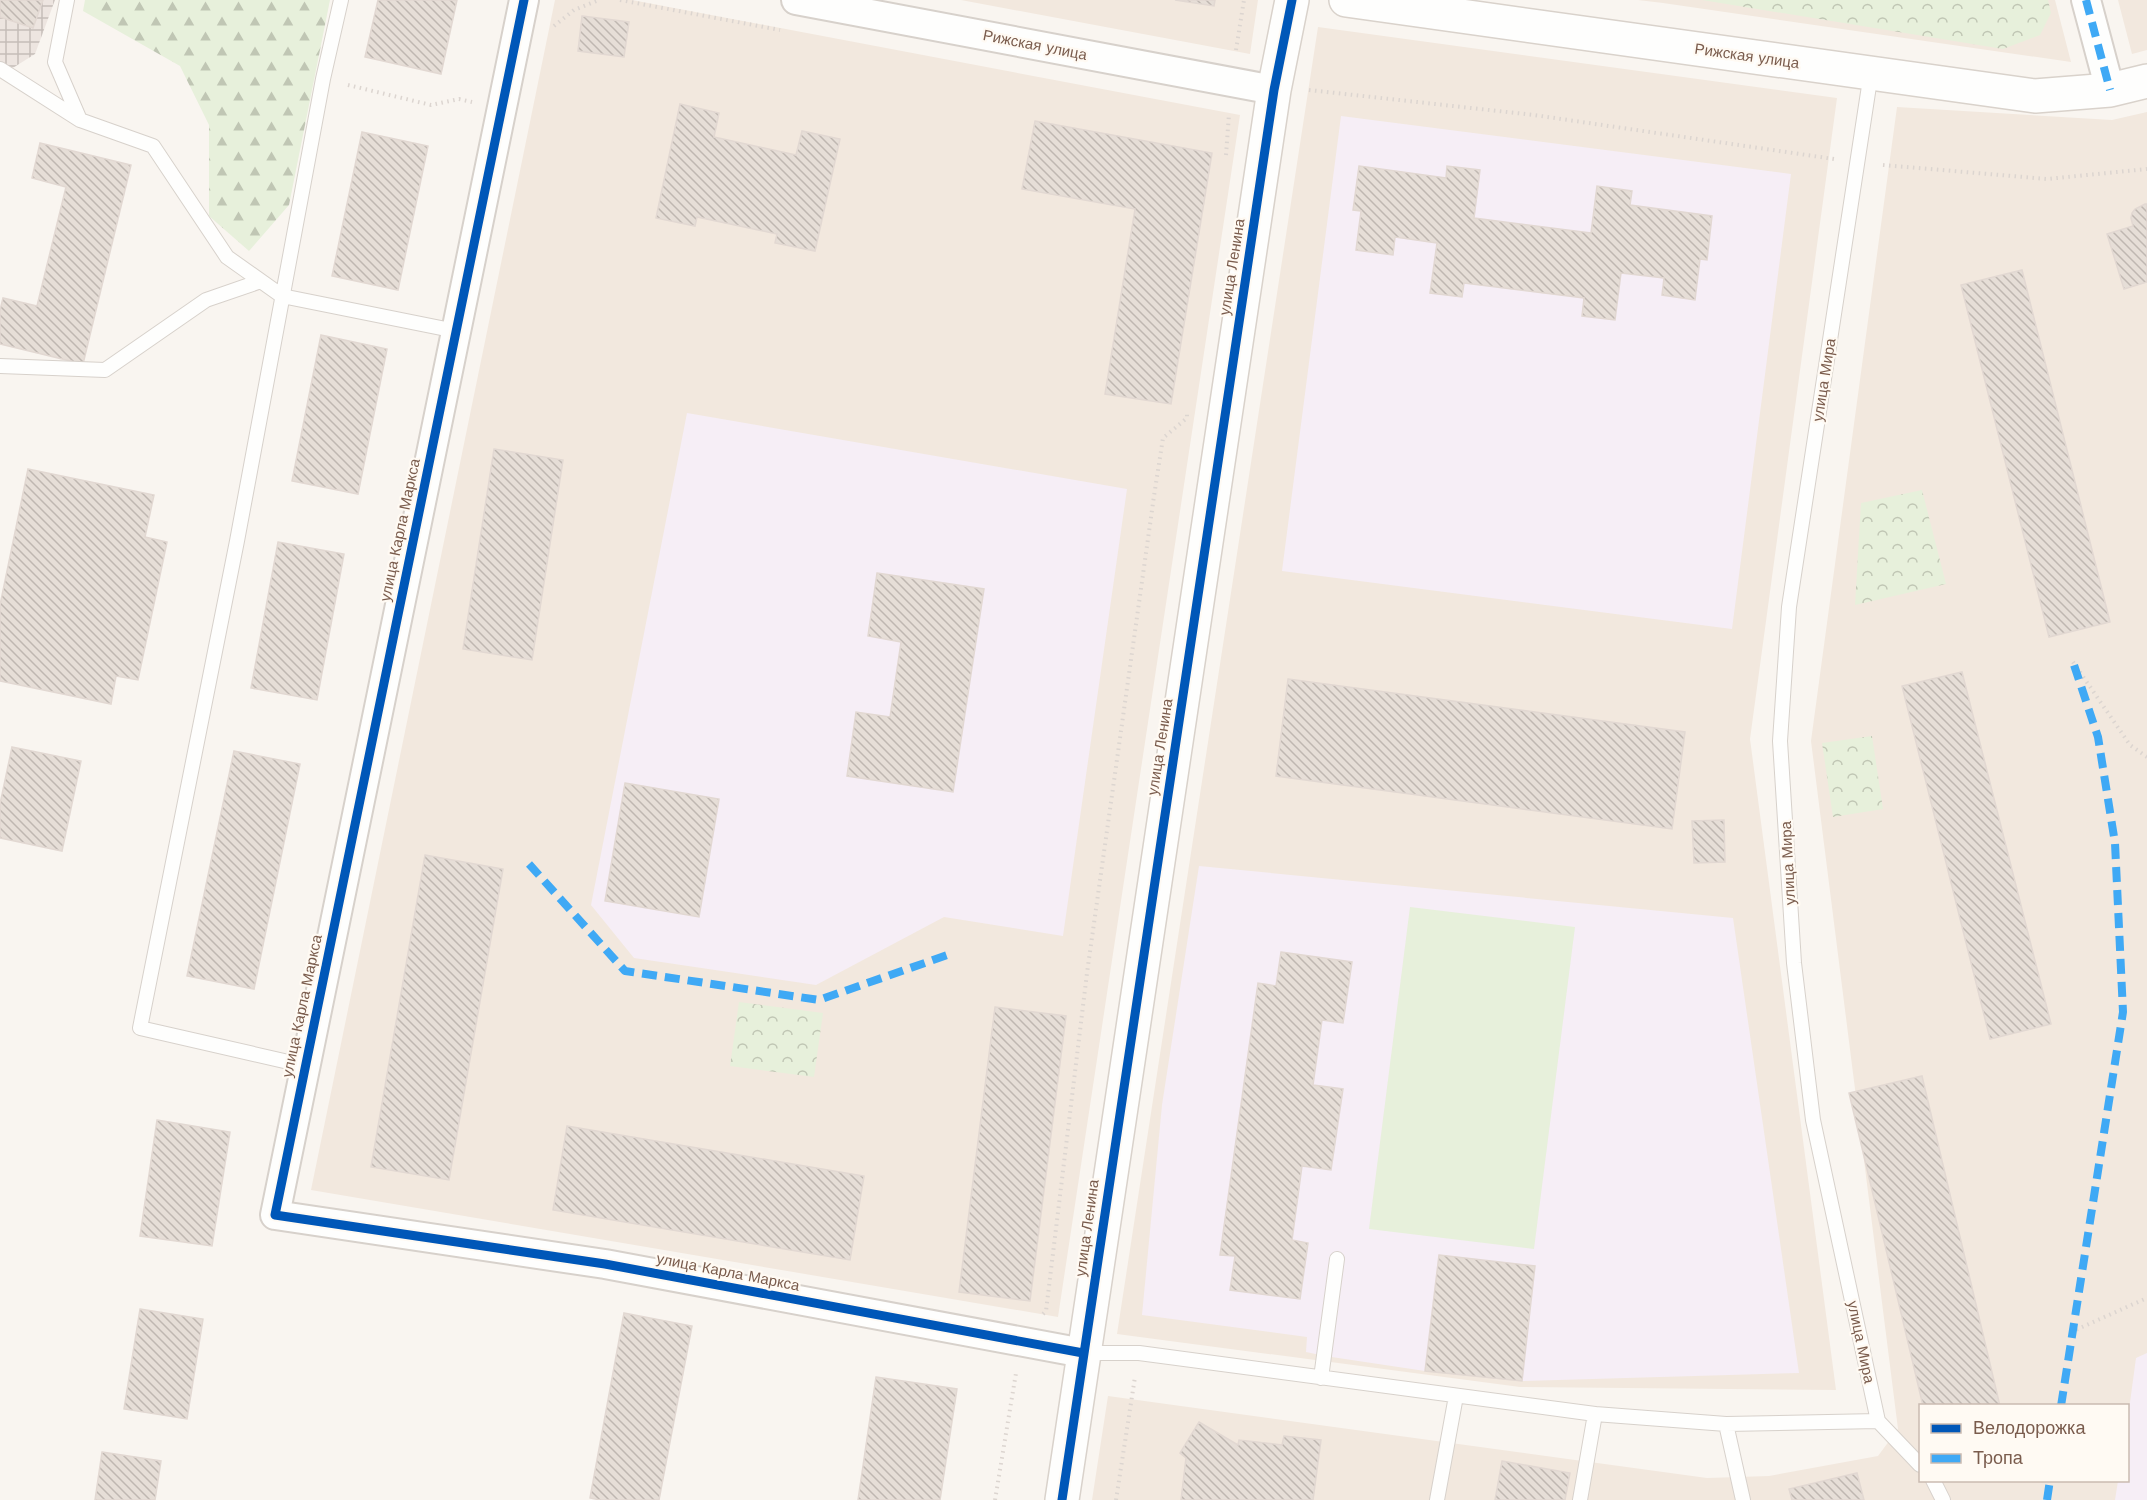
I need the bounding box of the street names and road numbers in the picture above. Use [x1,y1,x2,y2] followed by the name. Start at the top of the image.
[981,26,1089,64] street label: Рижская улица
[1693,40,1801,72] street label: Рижская улица
[1215,217,1249,317] street label: улица Ленина
[1809,337,1840,423] street label: улица Мира
[376,456,424,603] street label: улица Карла Маркса
[1143,697,1177,797] street label: улица Ленина
[1777,820,1799,905] street label: улица Мира
[278,932,326,1079] street label: улица Карла Маркса
[1071,1178,1103,1278] street label: улица Ленина
[655,1249,802,1295] street label: улица Карла Маркса
[1843,1299,1879,1386] street label: улица Мира

